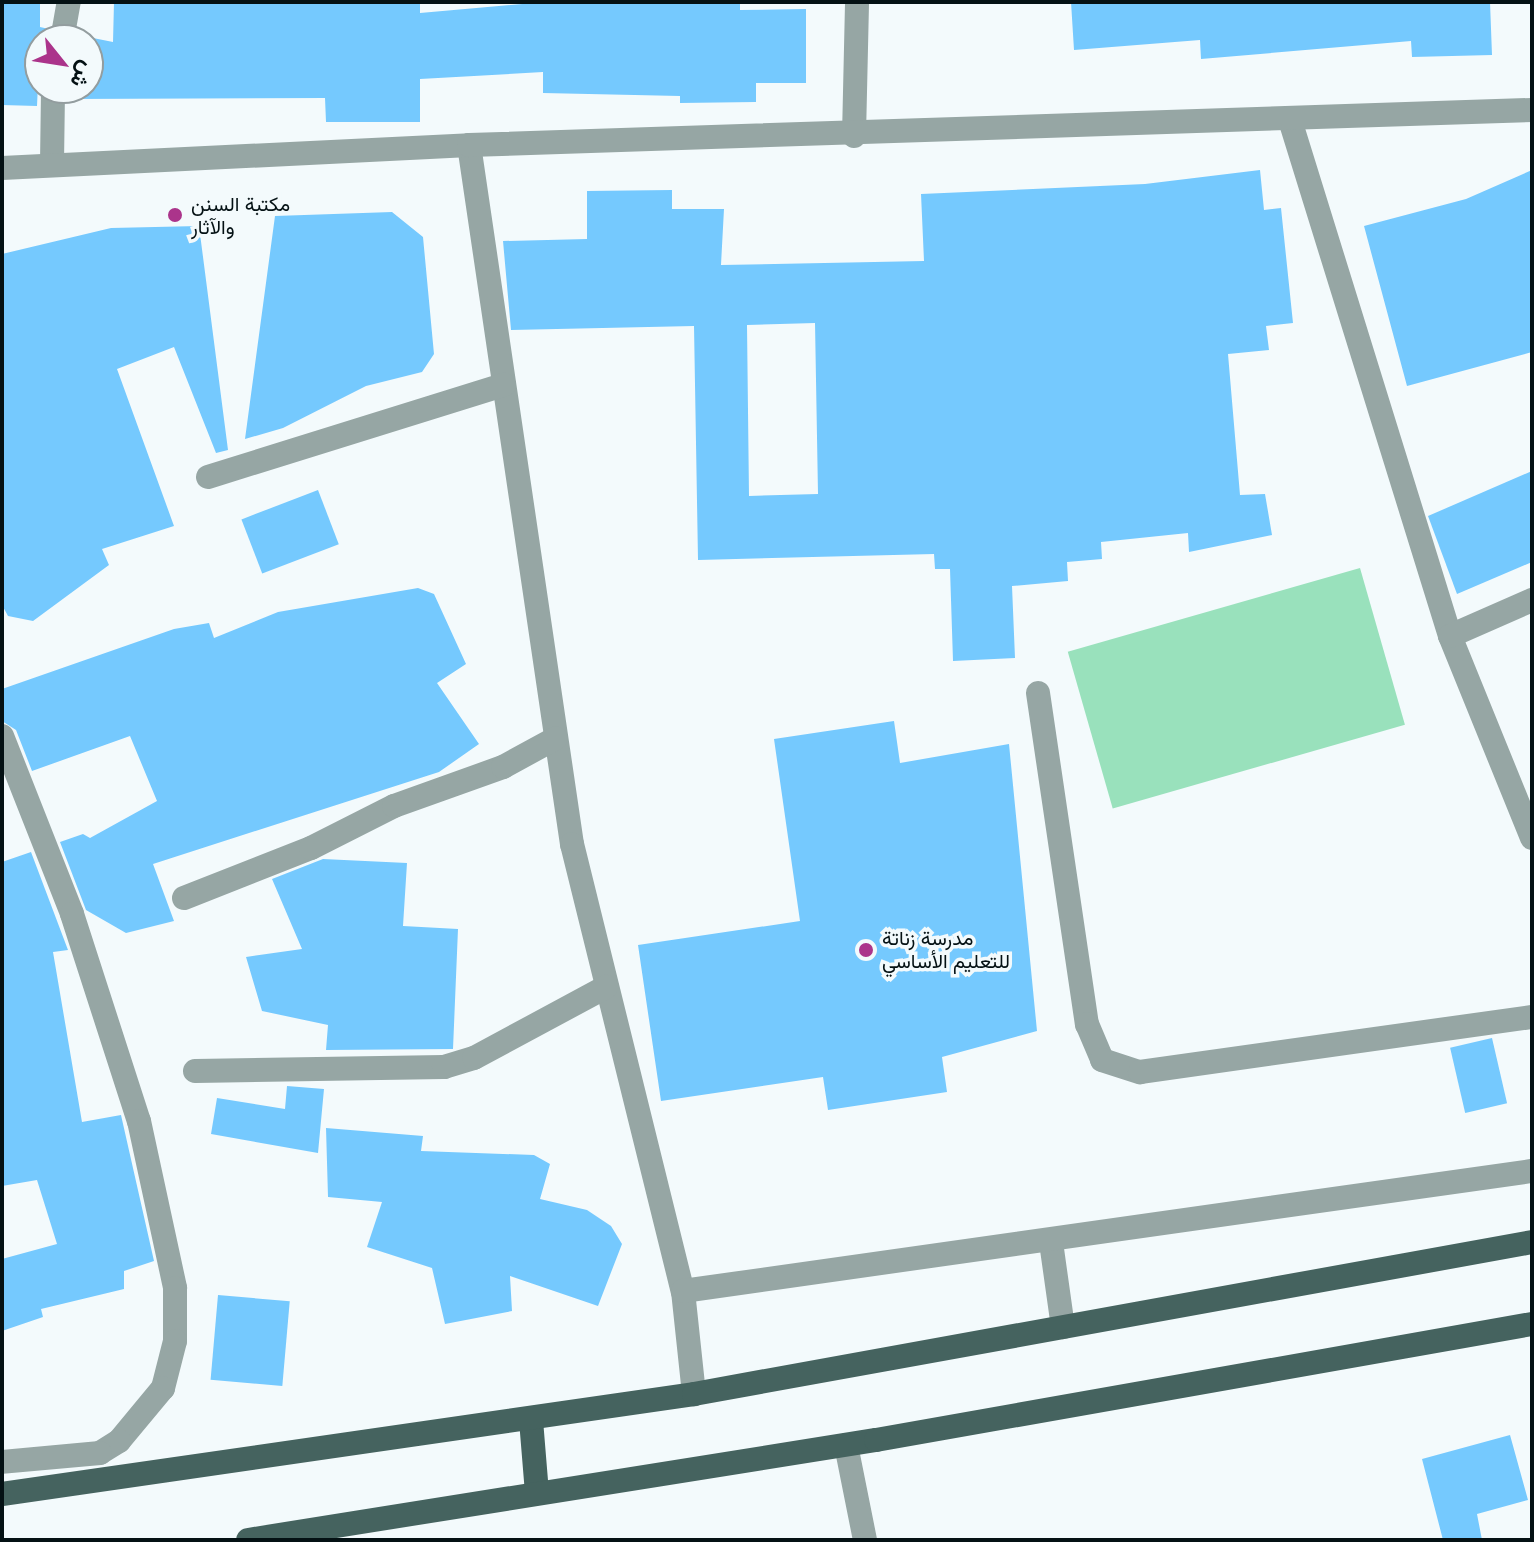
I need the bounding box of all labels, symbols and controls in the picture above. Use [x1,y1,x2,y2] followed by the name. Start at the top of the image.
[24,24,104,104] north arrow
[64,57,102,93] text: ش
[191,192,290,239] place label: مكتبة السنن والآثار
[166,206,184,224] marker: مكتبة السنن والآثار
[882,926,1010,973] place label: مدرسة زناتة للتعليم الأساسي
[857,941,875,959] marker: مدرسة زناتة للتعليم الأساسي

